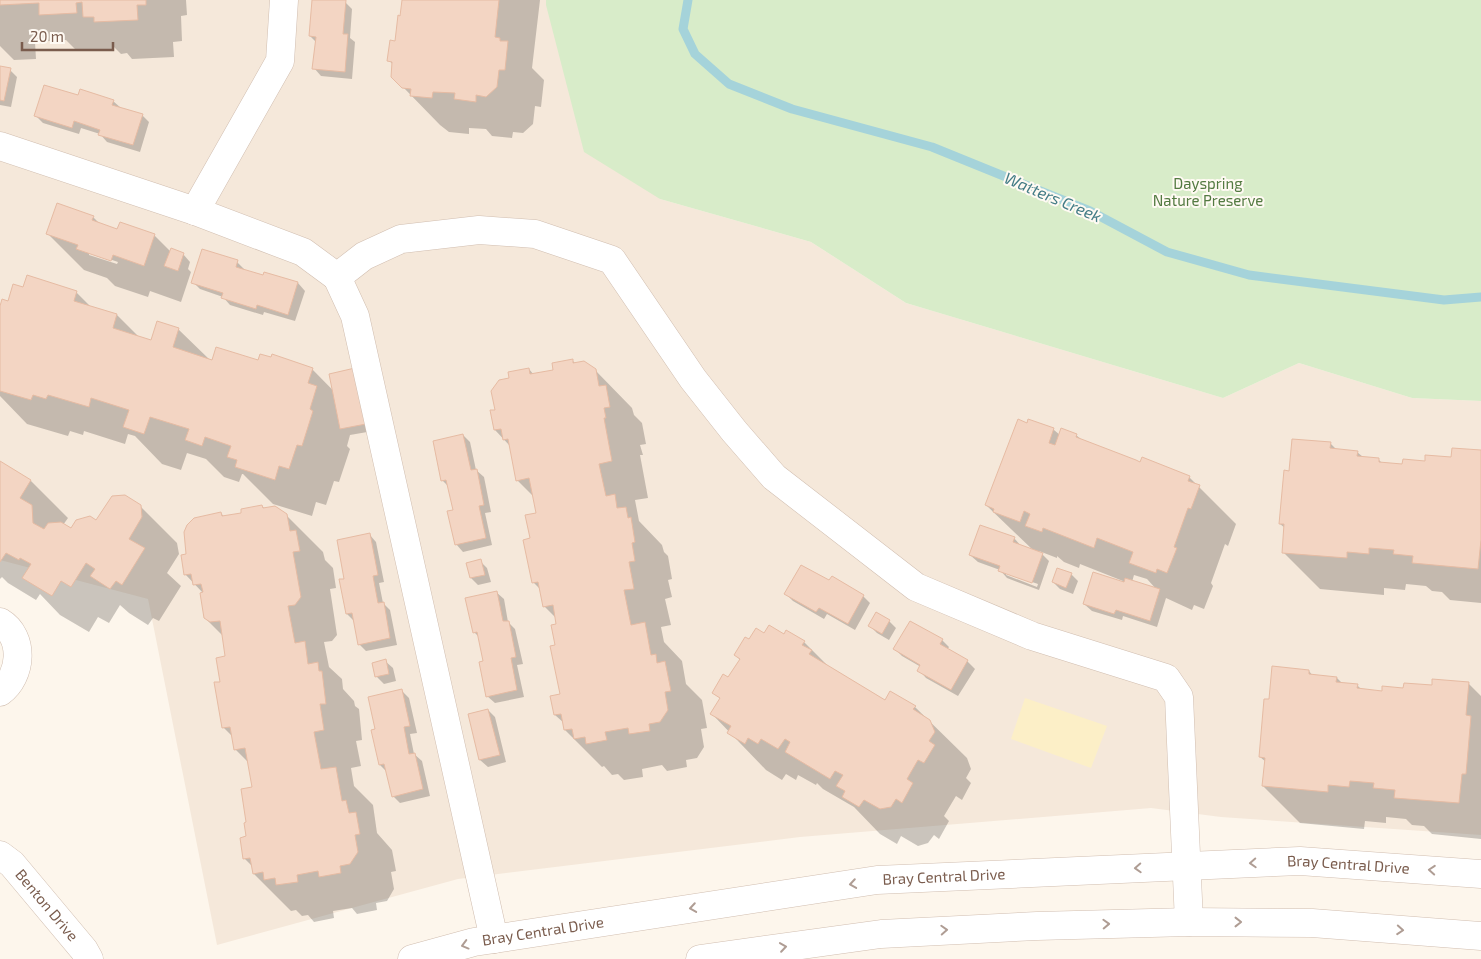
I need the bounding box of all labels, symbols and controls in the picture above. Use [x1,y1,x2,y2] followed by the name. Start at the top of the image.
[22,20,114,52] scale bar
[30,27,64,45] text: 20 m
[1002,168,1105,226] water label: Watters Creek
[1153,174,1263,209] park label: Dayspring Nature Preserve
[1287,851,1410,877] street label: Bray Central Drive
[1249,857,1257,868] one-way arrow
[1134,863,1142,874] one-way arrow
[882,864,1006,888] street label: Bray Central Drive
[12,865,83,944] street label: Benton Drive
[1428,865,1436,876] one-way arrow
[849,878,858,888] one-way arrow
[689,903,697,913] one-way arrow
[481,912,605,949] street label: Bray Central Drive
[1234,917,1242,927] one-way arrow
[1103,919,1111,929] one-way arrow
[1396,924,1404,935] one-way arrow
[940,925,948,936] one-way arrow
[461,939,469,950] one-way arrow
[778,943,787,953] one-way arrow

